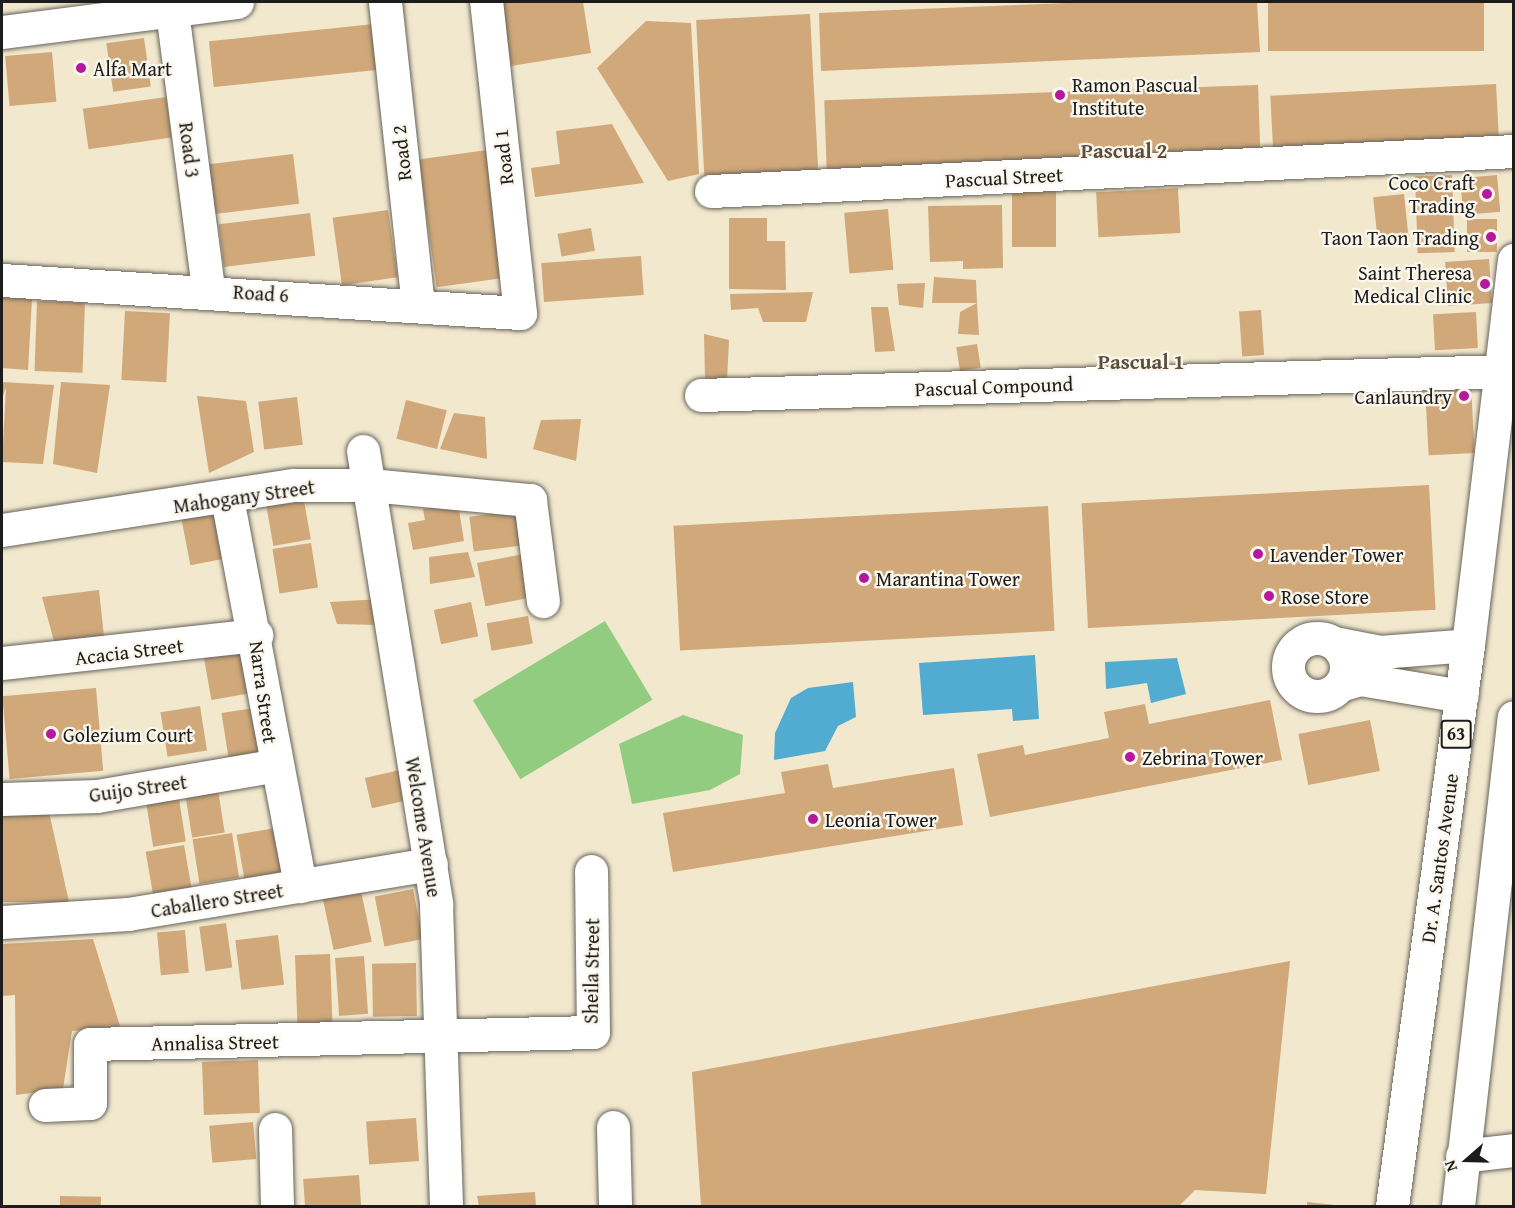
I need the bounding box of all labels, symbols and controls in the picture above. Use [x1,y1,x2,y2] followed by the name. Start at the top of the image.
[93,56,172,80] place label: Alfa Mart
[74,61,88,75] marker: Alfa Mart
[1072,72,1198,119] place label: Ramon Pascual Institute
[1053,88,1067,102] marker: Ramon Pascual Institute
[175,121,205,179] street label: Road 3
[386,124,416,182] street label: Road 2
[488,128,518,186] street label: Road 1
[1081,138,1167,164] district label: Pascual 2
[945,162,1063,192] street label: Pascual Street
[1389,170,1475,217] place label: Coco Craft Trading
[1480,187,1494,201] marker: Coco Craft Trading
[1321,225,1479,249] place label: Taon Taon Trading
[1484,230,1498,244] marker: Taon Taon Trading
[1354,260,1472,307] place label: Saint Theresa Medical Clinic
[1476,275,1494,293] marker: Saint Theresa Medical Clinic
[232,279,290,307] street label: Road 6
[1098,349,1184,375] district label: Pascual 1
[914,371,1074,401] street label: Pascual Compound
[1354,384,1452,408] place label: Canlaundry
[1457,389,1471,403] marker: Canlaundry
[172,474,316,518] street label: Mahogany Street
[1270,542,1403,566] place label: Lavender Tower
[1251,547,1265,561] marker: Lavender Tower
[876,566,1020,590] place label: Marantina Tower
[857,571,871,585] marker: Marantina Tower
[1281,584,1369,608] place label: Rose Store
[1262,589,1276,603] marker: Rose Store
[73,632,185,670] street label: Acacia Street
[245,639,283,745] street label: Narra Street
[1440,719,1472,749] road number: 63
[63,722,193,746] place label: Golezium Court
[44,727,58,741] marker: Golezium Court
[1142,745,1263,769] place label: Zebrina Tower
[1123,750,1137,764] marker: Zebrina Tower
[401,755,447,899] street label: Welcome Avenue
[87,769,189,807] street label: Guijo Street
[1415,772,1463,944] street label: Dr. A. Santos Avenue
[825,807,937,831] place label: Leonia Tower
[806,812,820,826] marker: Leonia Tower
[149,878,285,922] street label: Caballero Street
[578,918,604,1024] street label: Sheila Street
[151,1029,279,1055] street label: Annalisa Street
[1437,1130,1497,1190] north arrow
[1437,1157,1463,1175] text: N

